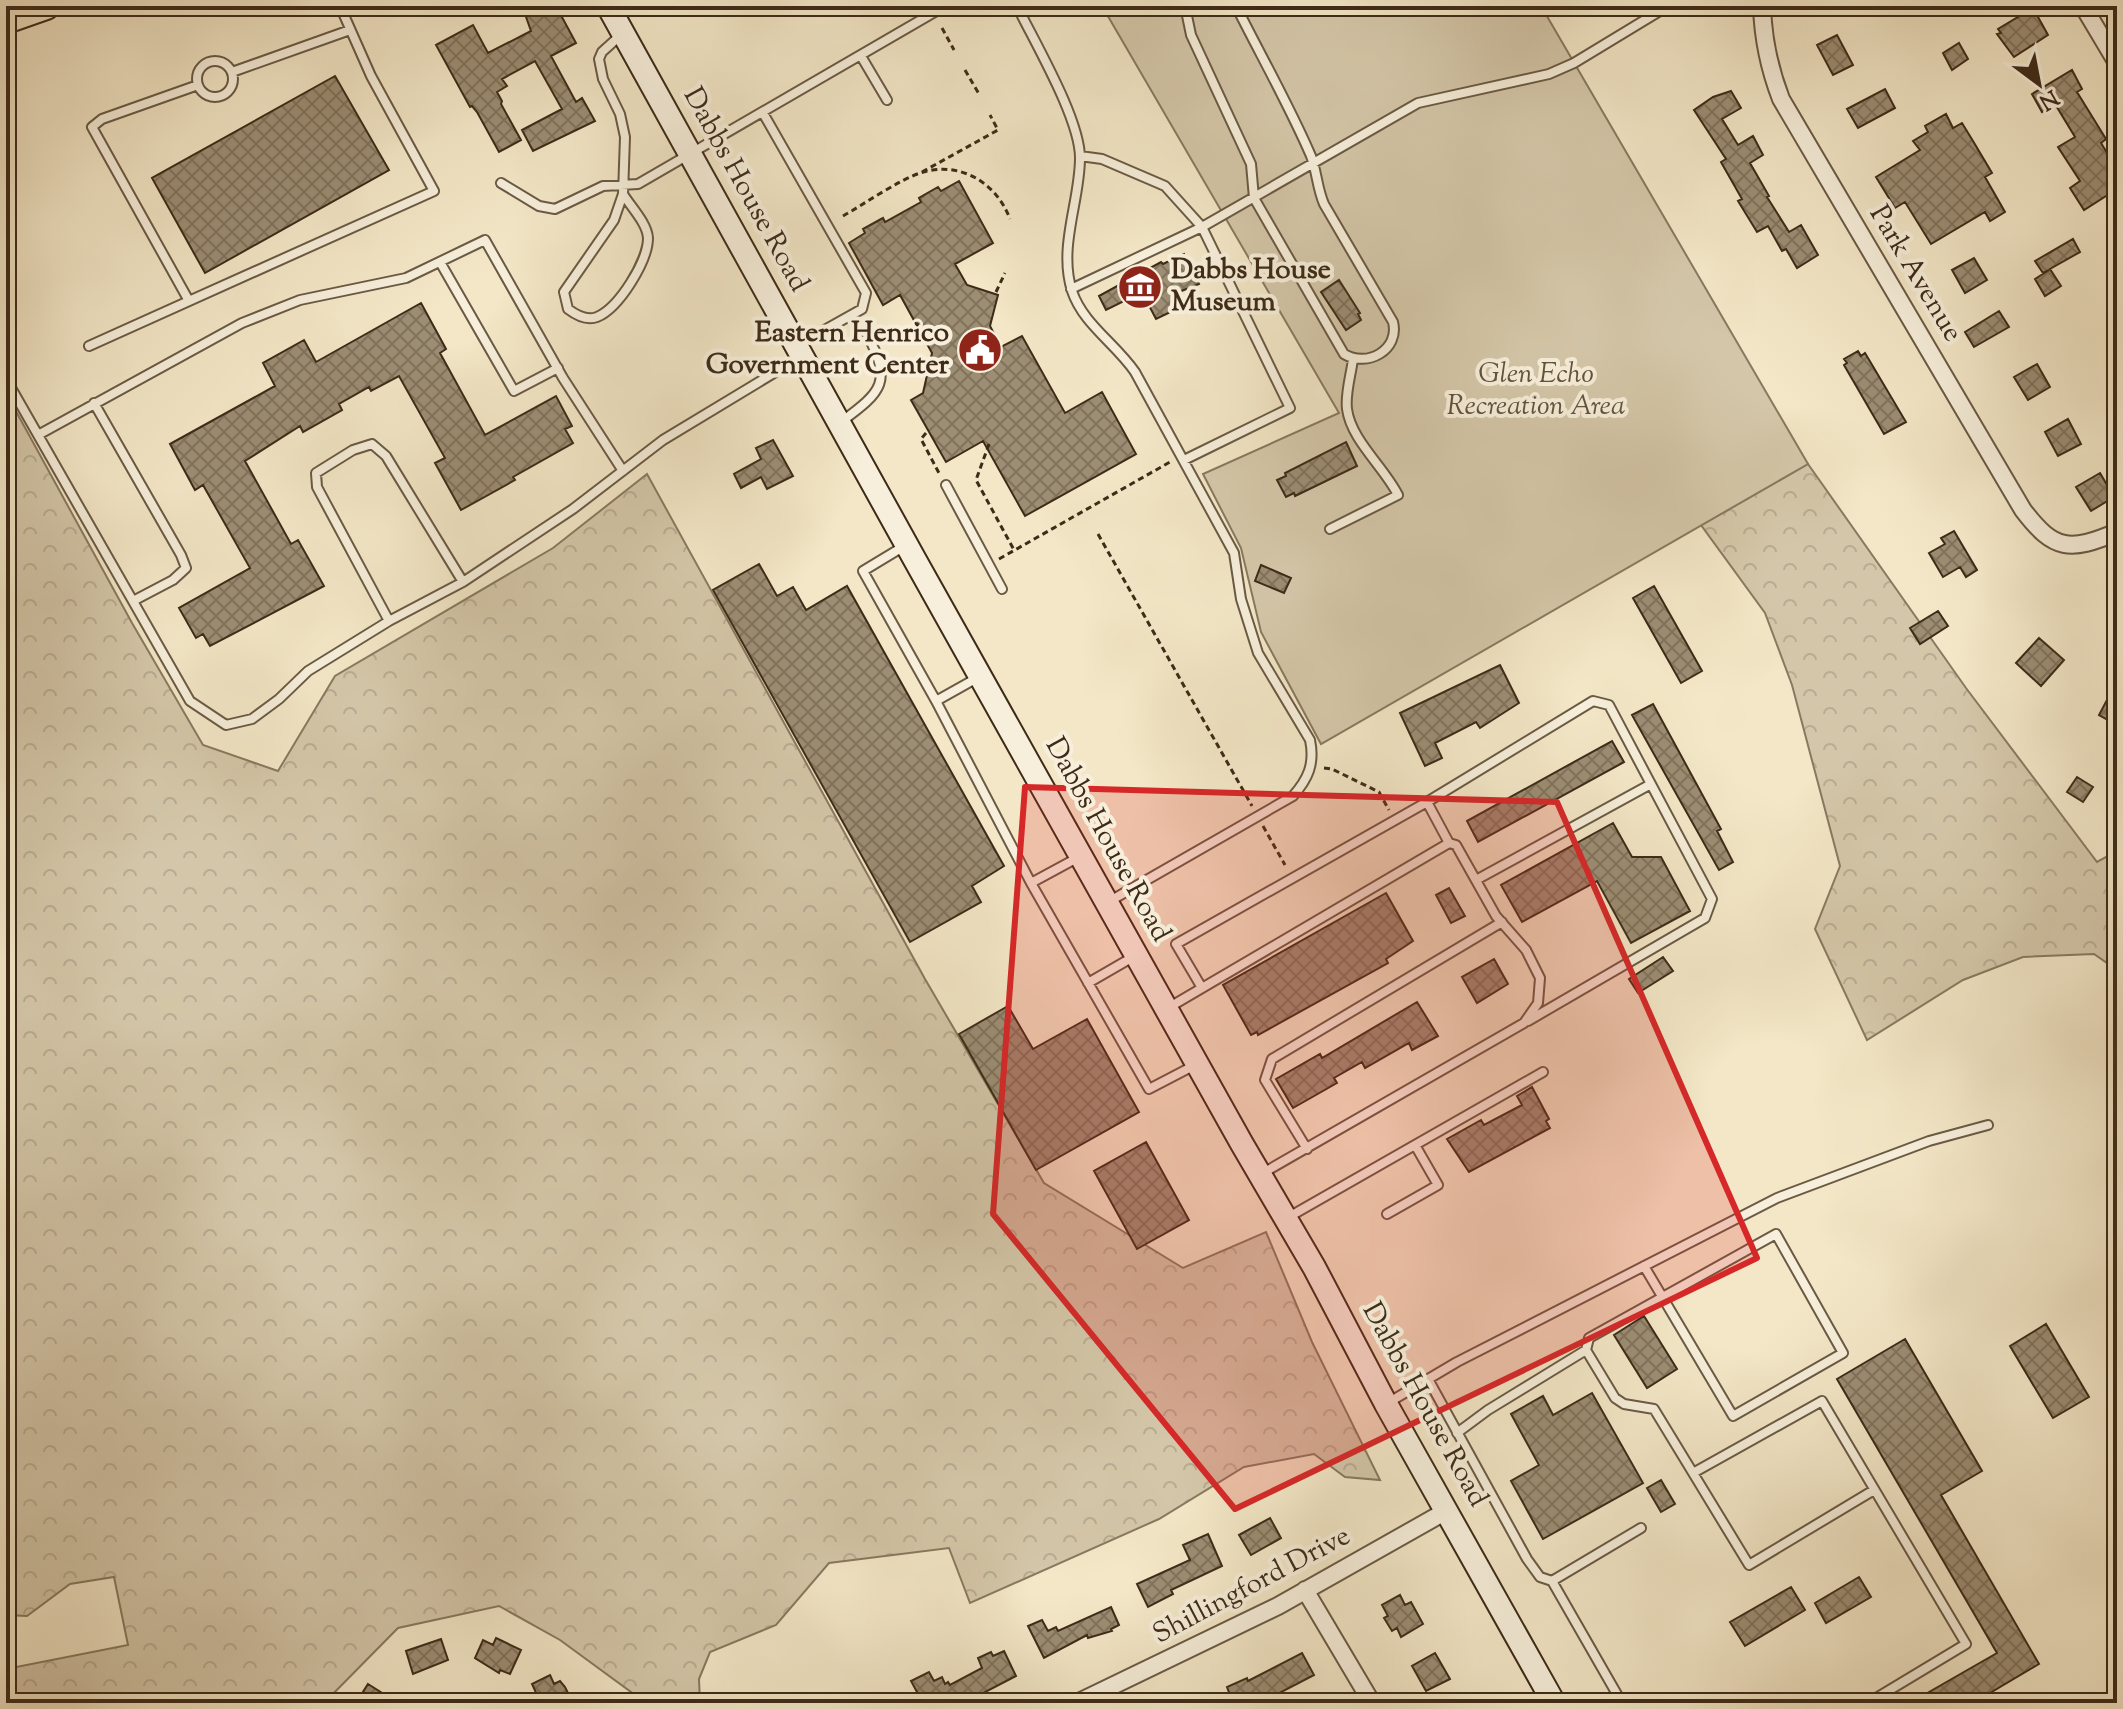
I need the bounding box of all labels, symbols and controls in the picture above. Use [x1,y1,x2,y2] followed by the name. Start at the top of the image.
[1999,44,2079,124] north arrow
[672,80,818,300] street label: Dabbs House Road
[2032,80,2064,117] text: N
[1858,198,1972,350] street label: Park Avenue
[1171,251,1331,323] place label: Dabbs House Museum
[1116,263,1164,311] museum icon: Dabbs House Museum
[706,314,949,386] place label: Eastern Henrico Government Center
[956,326,1004,374] public building icon: Eastern Henrico Government Center
[1447,355,1625,427] park label: Glen Echo Recreation Area
[1034,730,1180,950] street label: Dabbs House Road
[1351,1295,1497,1515] street label: Dabbs House Road
[1146,1517,1358,1655] street label: Shillingford Drive

